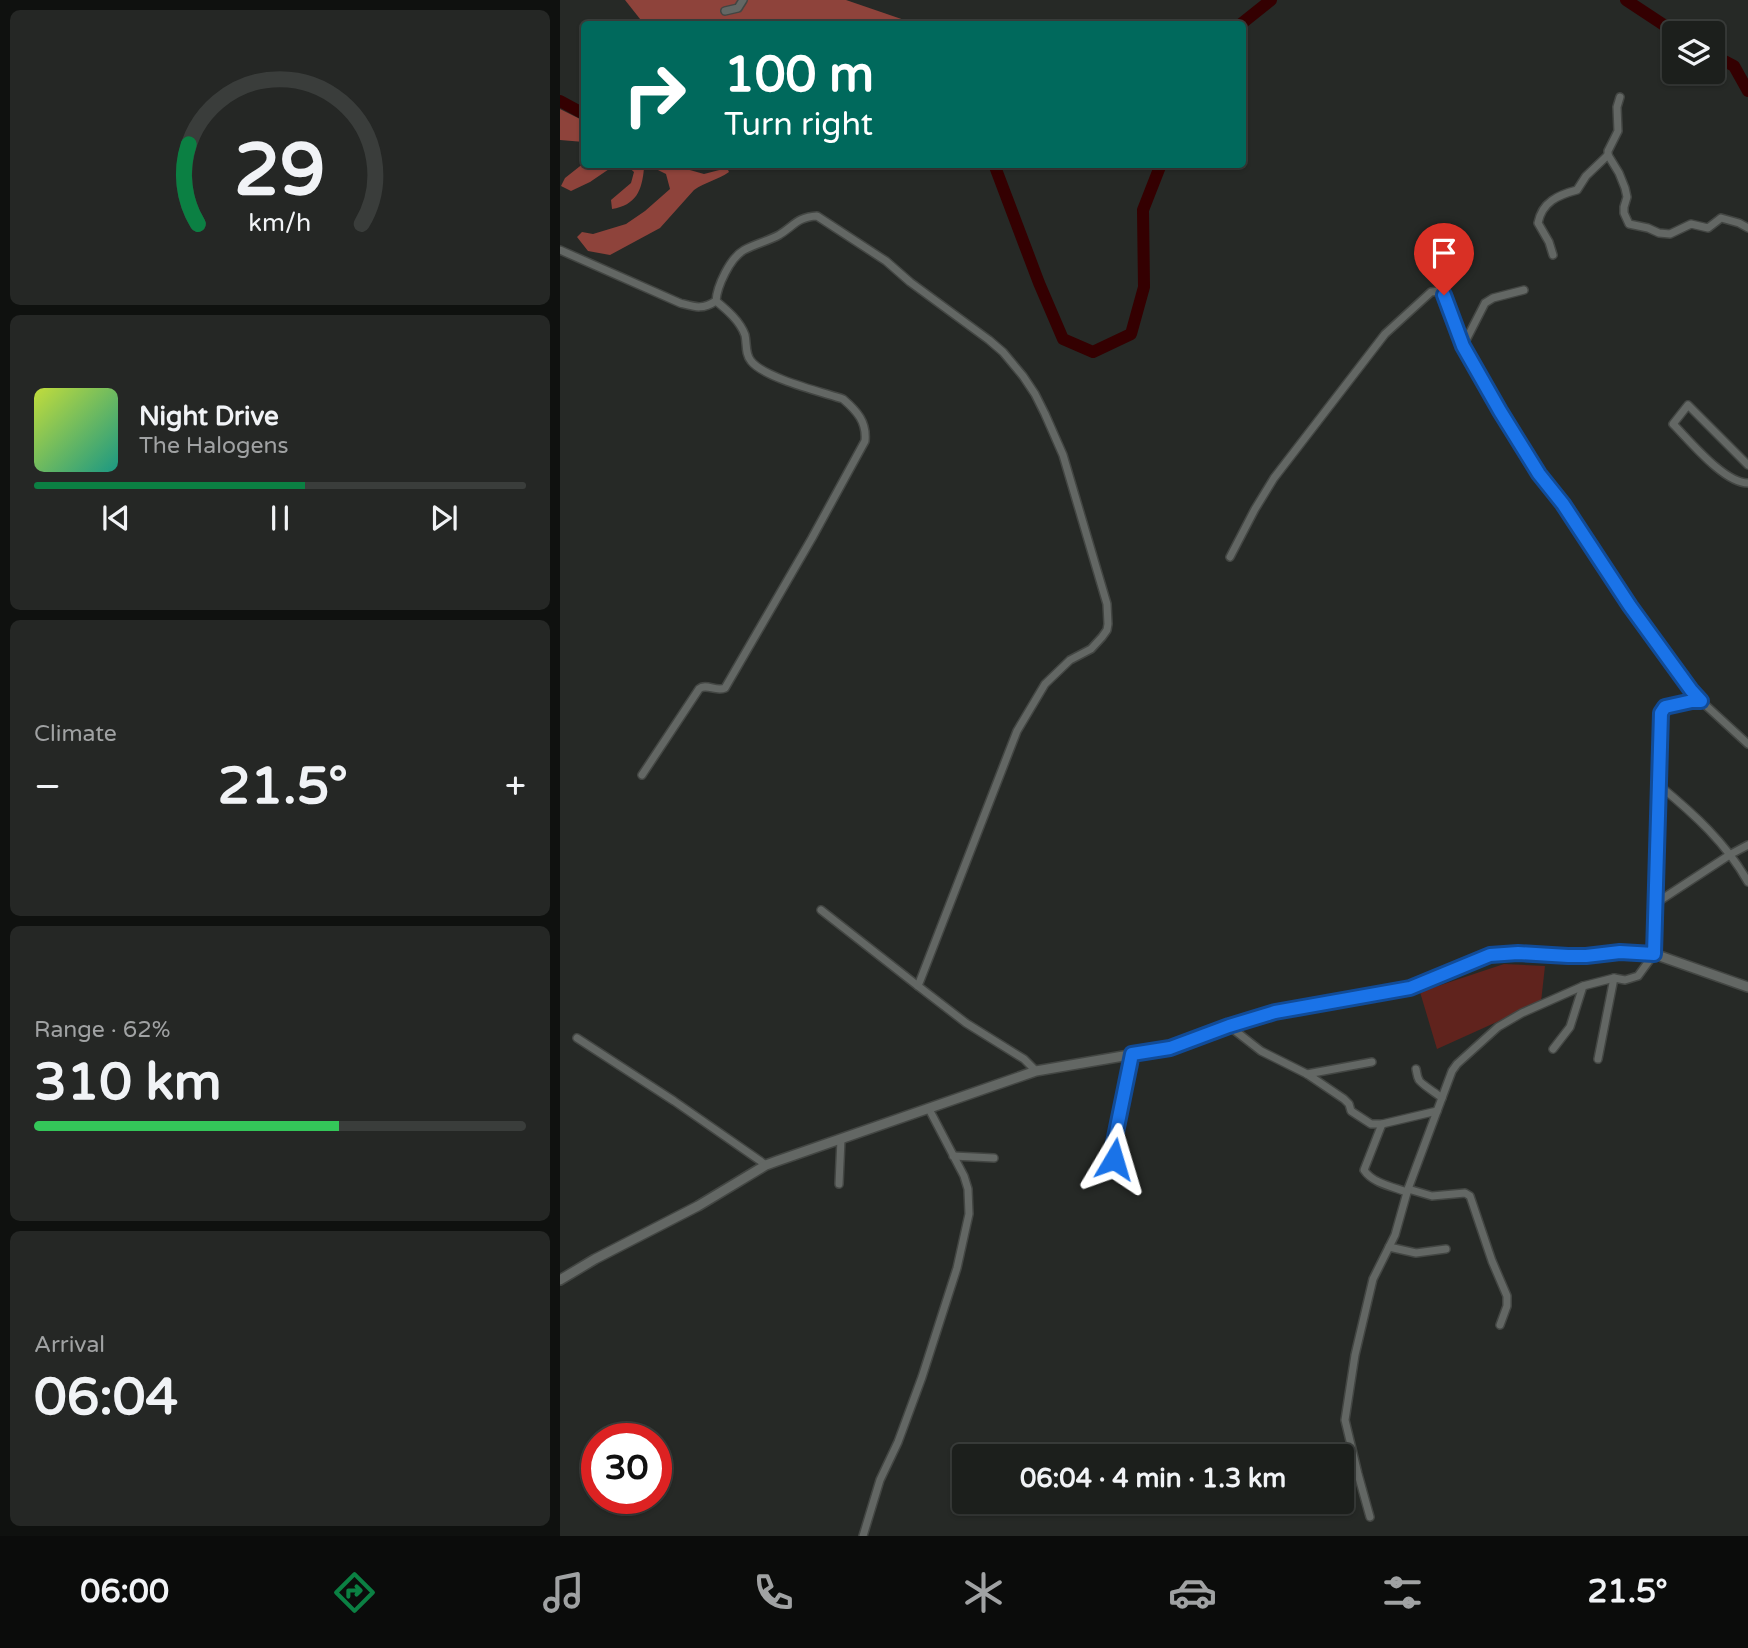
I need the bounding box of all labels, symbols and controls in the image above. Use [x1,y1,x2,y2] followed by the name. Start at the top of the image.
[1662,21,1725,84] map controls
[1662,21,1725,84] button: layers
[724,46,874,105] text: 100 m
[609,49,700,140] icon: right
[724,106,873,144] text: Turn right
[234,127,326,215] text: 29
[249,207,311,237] text: km/h
[1414,223,1474,295] pin
[1425,234,1463,272] icon: arrive
[139,401,279,432] text: Night Drive
[139,432,288,460] text: The Halogens
[97,499,135,537] icon: previous
[261,499,299,537] icon: pause
[425,499,463,537] icon: next
[34,720,117,748] text: Climate
[218,755,348,818] text: 21.5°
[34,764,61,810] text: −
[505,764,526,810] text: +
[34,1016,170,1044] text: Range · 62%
[34,1051,222,1114] text: 310 km
[1077,1122,1151,1196] position arrow
[34,1331,105,1359] text: Arrival
[34,1366,178,1429] text: 06:04
[581,1423,672,1514] speed limit sign: 30
[1020,1463,1286,1494] text: 06:04 · 4 min · 1.3 km
[330,1568,379,1617] icon: directions
[539,1568,588,1617] icon: music
[749,1568,798,1617] icon: phone
[959,1568,1008,1617] icon: climate
[1168,1568,1217,1617] icon: car
[1378,1568,1427,1617] icon: filters
[80,1573,169,1611] text: 06:00
[1588,1573,1668,1611] text: 21.5°

